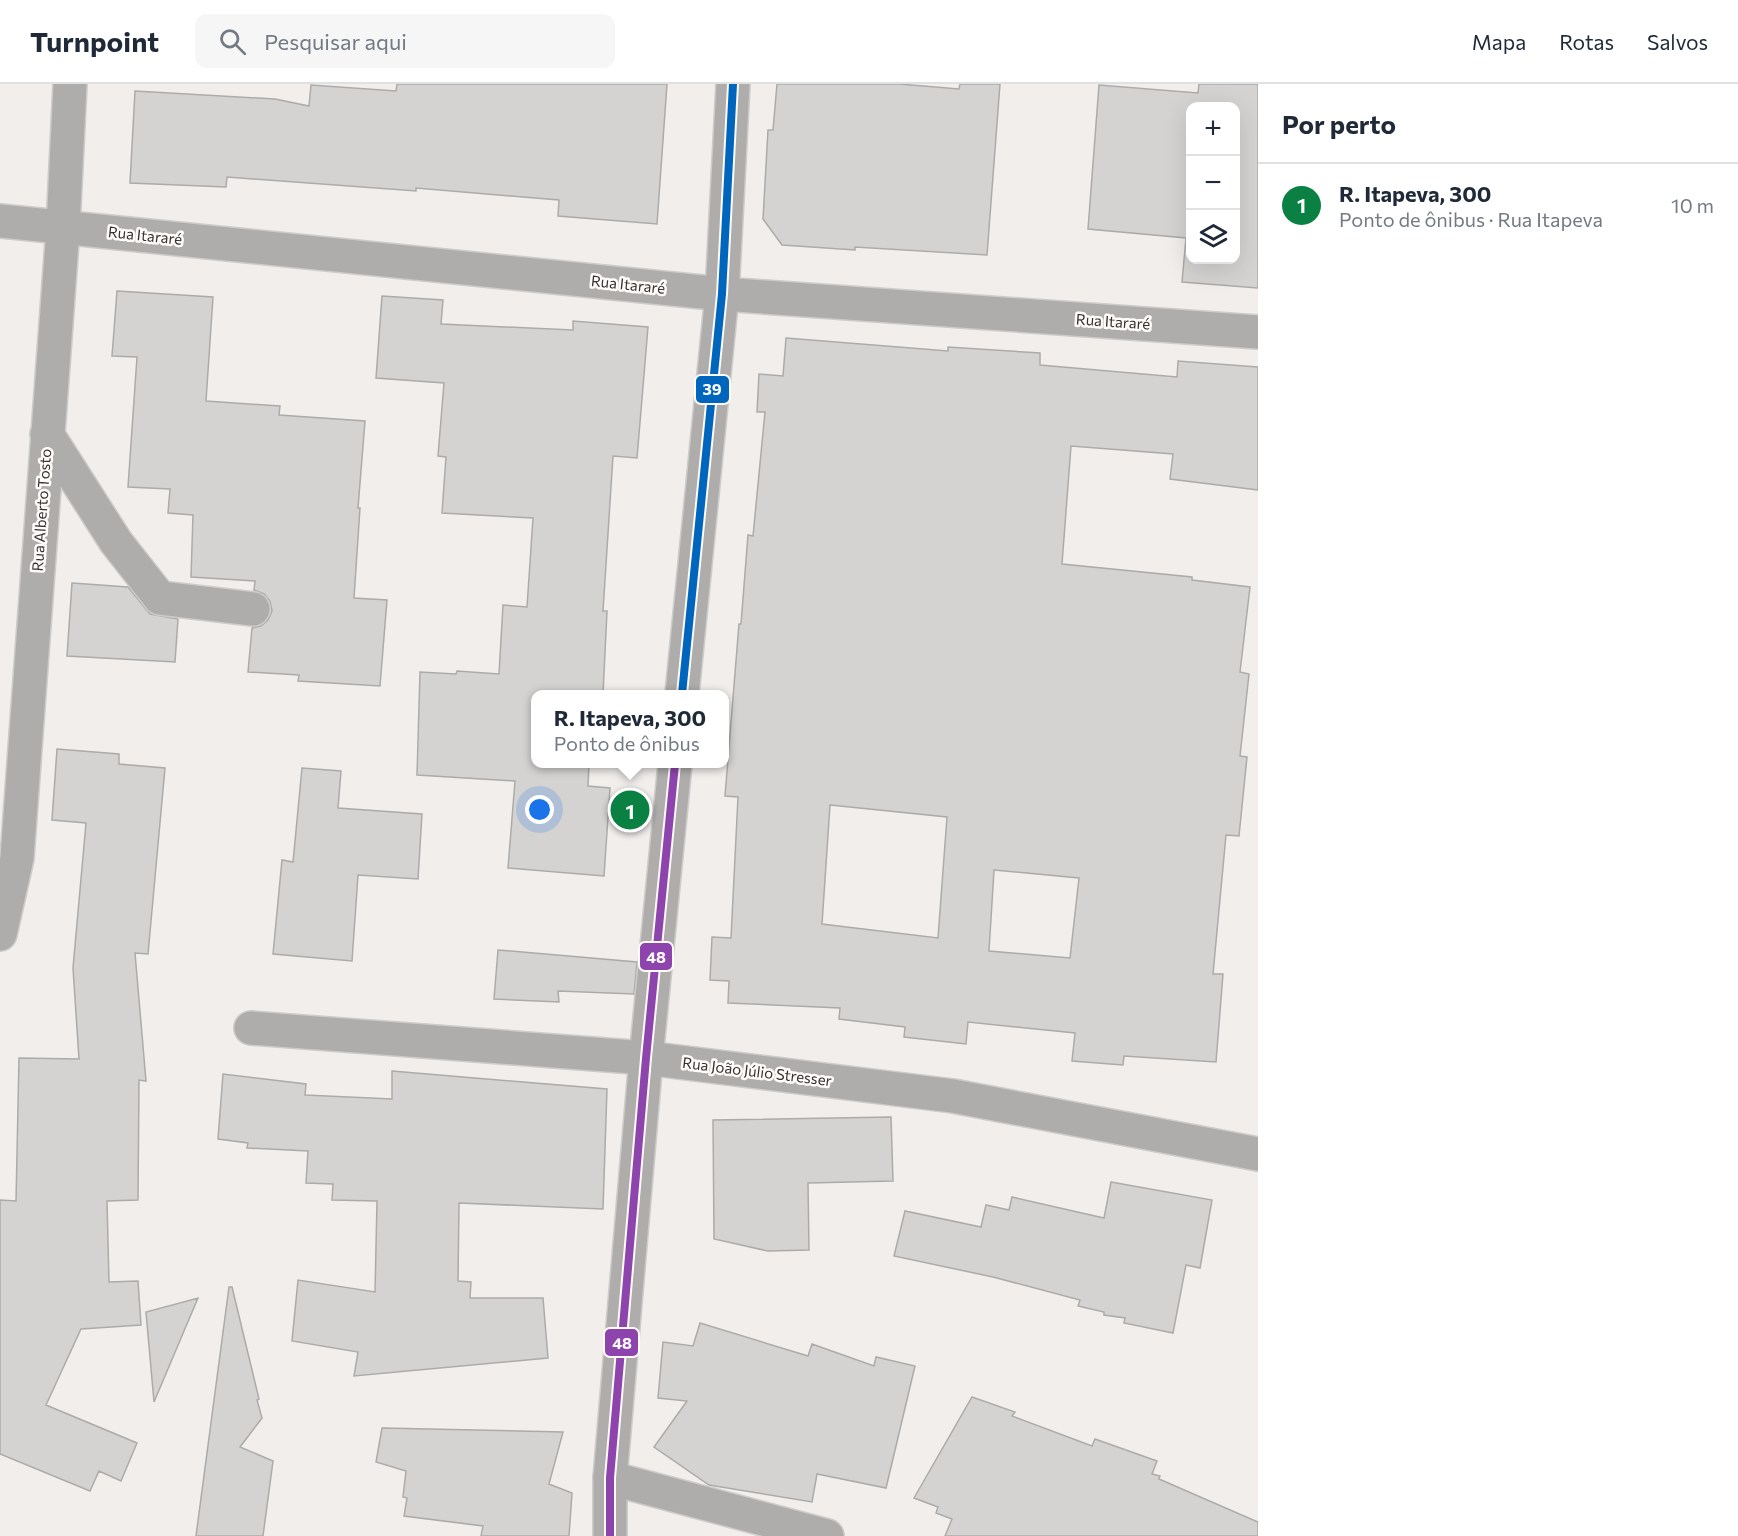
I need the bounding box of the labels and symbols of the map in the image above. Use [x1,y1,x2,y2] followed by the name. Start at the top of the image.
[107,222,183,248] street label: Rua Itararé
[590,271,666,297] street label: Rua Itararé
[1075,309,1151,333] street label: Rua Itararé
[695,375,730,404] line badge: 39
[702,379,722,398] text: 39
[28,448,54,572] street label: Rua Alberto Tosto
[610,788,650,832] pin: 1
[525,795,554,824] your location
[639,942,673,971] line badge: 48
[646,947,666,966] text: 48
[681,1053,833,1089] street label: Rua João Júlio Stresser
[604,1328,639,1357] line badge: 48
[612,1333,632,1352] text: 48

